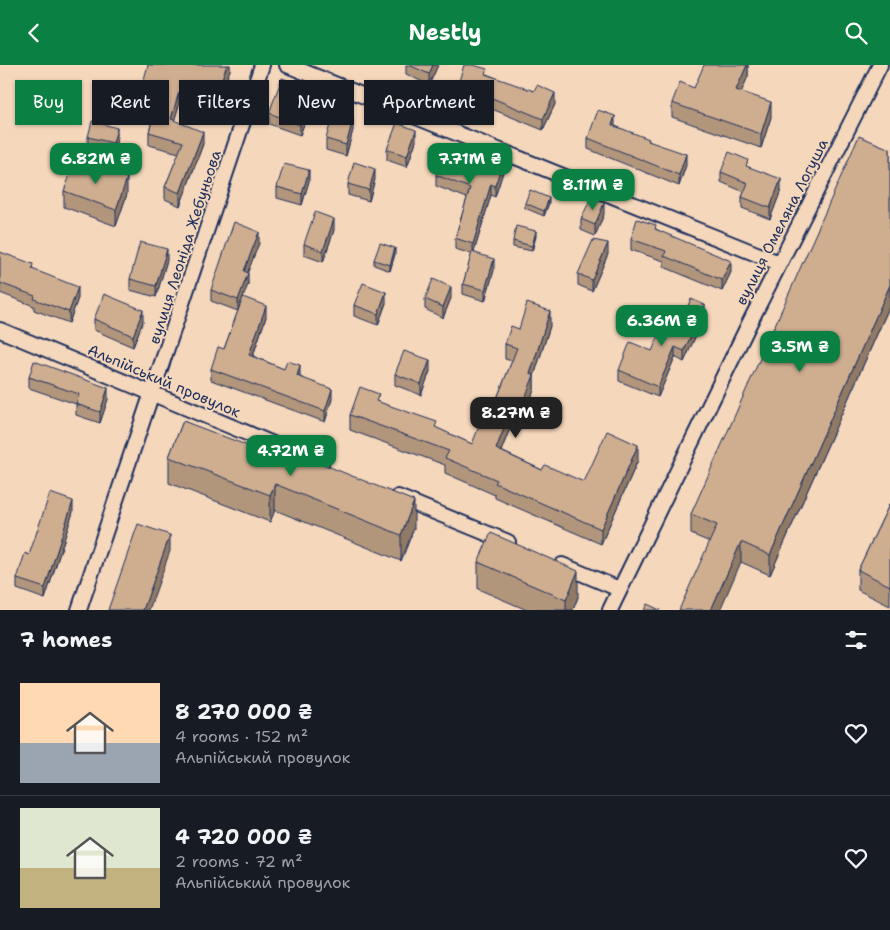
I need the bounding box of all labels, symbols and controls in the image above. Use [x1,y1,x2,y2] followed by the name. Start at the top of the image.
[408,18,482,47] text: Nestly
[20,19,48,47] icon: back
[842,19,870,47] icon: search
[15,80,82,125] chip: Buy
[92,80,169,125] chip: Rent
[179,80,269,125] chip: Filters
[279,80,354,125] chip: New
[364,80,494,125] chip: Apartment
[731,135,833,309] street label: вулиця Омеляна Логуша
[50,143,142,185] pin: 6.82M ₴
[424,143,516,185] pin: 7.71M ₴
[144,147,226,346] street label: вулиця Леоніда Жебуньова
[61,148,131,169] text: 6.82M ₴
[438,148,502,169] text: 7.71M ₴
[547,169,639,211] pin: 8.11M ₴
[563,174,623,195] text: 8.11M ₴
[616,305,708,347] pin: 6.36M ₴
[627,310,697,331] text: 6.36M ₴
[759,331,841,373] pin: 3.5M ₴
[771,336,829,357] text: 3.5M ₴
[85,340,244,422] street label: Альпійський провулок
[470,397,562,439] pin: 8.27M ₴
[481,402,551,423] text: 8.27M ₴
[245,435,337,477] pin: 4.72M ₴
[257,440,325,461] text: 4.72M ₴
[20,626,112,654] text: 7 homes
[842,626,870,654] icon: filters
[175,698,313,726] text: 8 270 000 ₴
[60,703,120,763] icon: home
[842,719,870,747] icon: heart
[175,726,308,747] text: 4 rooms · 152 m²
[175,747,350,768] text: Альпійський провулок
[175,823,312,851] text: 4 720 000 ₴
[60,828,120,888] icon: home
[842,844,870,872] icon: heart
[175,851,303,872] text: 2 rooms · 72 m²
[175,872,350,893] text: Альпійський провулок

